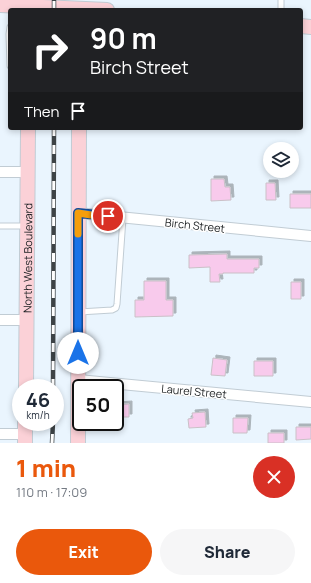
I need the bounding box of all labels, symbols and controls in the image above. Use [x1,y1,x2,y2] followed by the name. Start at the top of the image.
[90,19,157,57] text: 90 m
[24,24,76,76] icon: right
[90,55,189,79] text: Birch Street
[67,100,89,122] icon: arrive
[24,101,59,122] text: Then
[263,142,299,178] map controls
[263,142,299,178] button: layers
[91,199,125,233] pin
[19,203,35,313] street label: North West Boulevard
[97,205,119,227] icon: arrive
[164,214,226,236] street label: Birch Street
[57,332,99,374] position arrow
[72,379,124,431] speed limit sign: 50
[161,381,227,401] street label: Laurel Street
[26,386,50,413] text: 46
[26,408,50,422] text: km/h
[16,451,76,484] text: 1 min
[253,456,295,498] button: close
[16,483,87,501] text: 110 m · 17:09
[16,529,152,575] button: Exit
[160,529,295,575] button: Share

